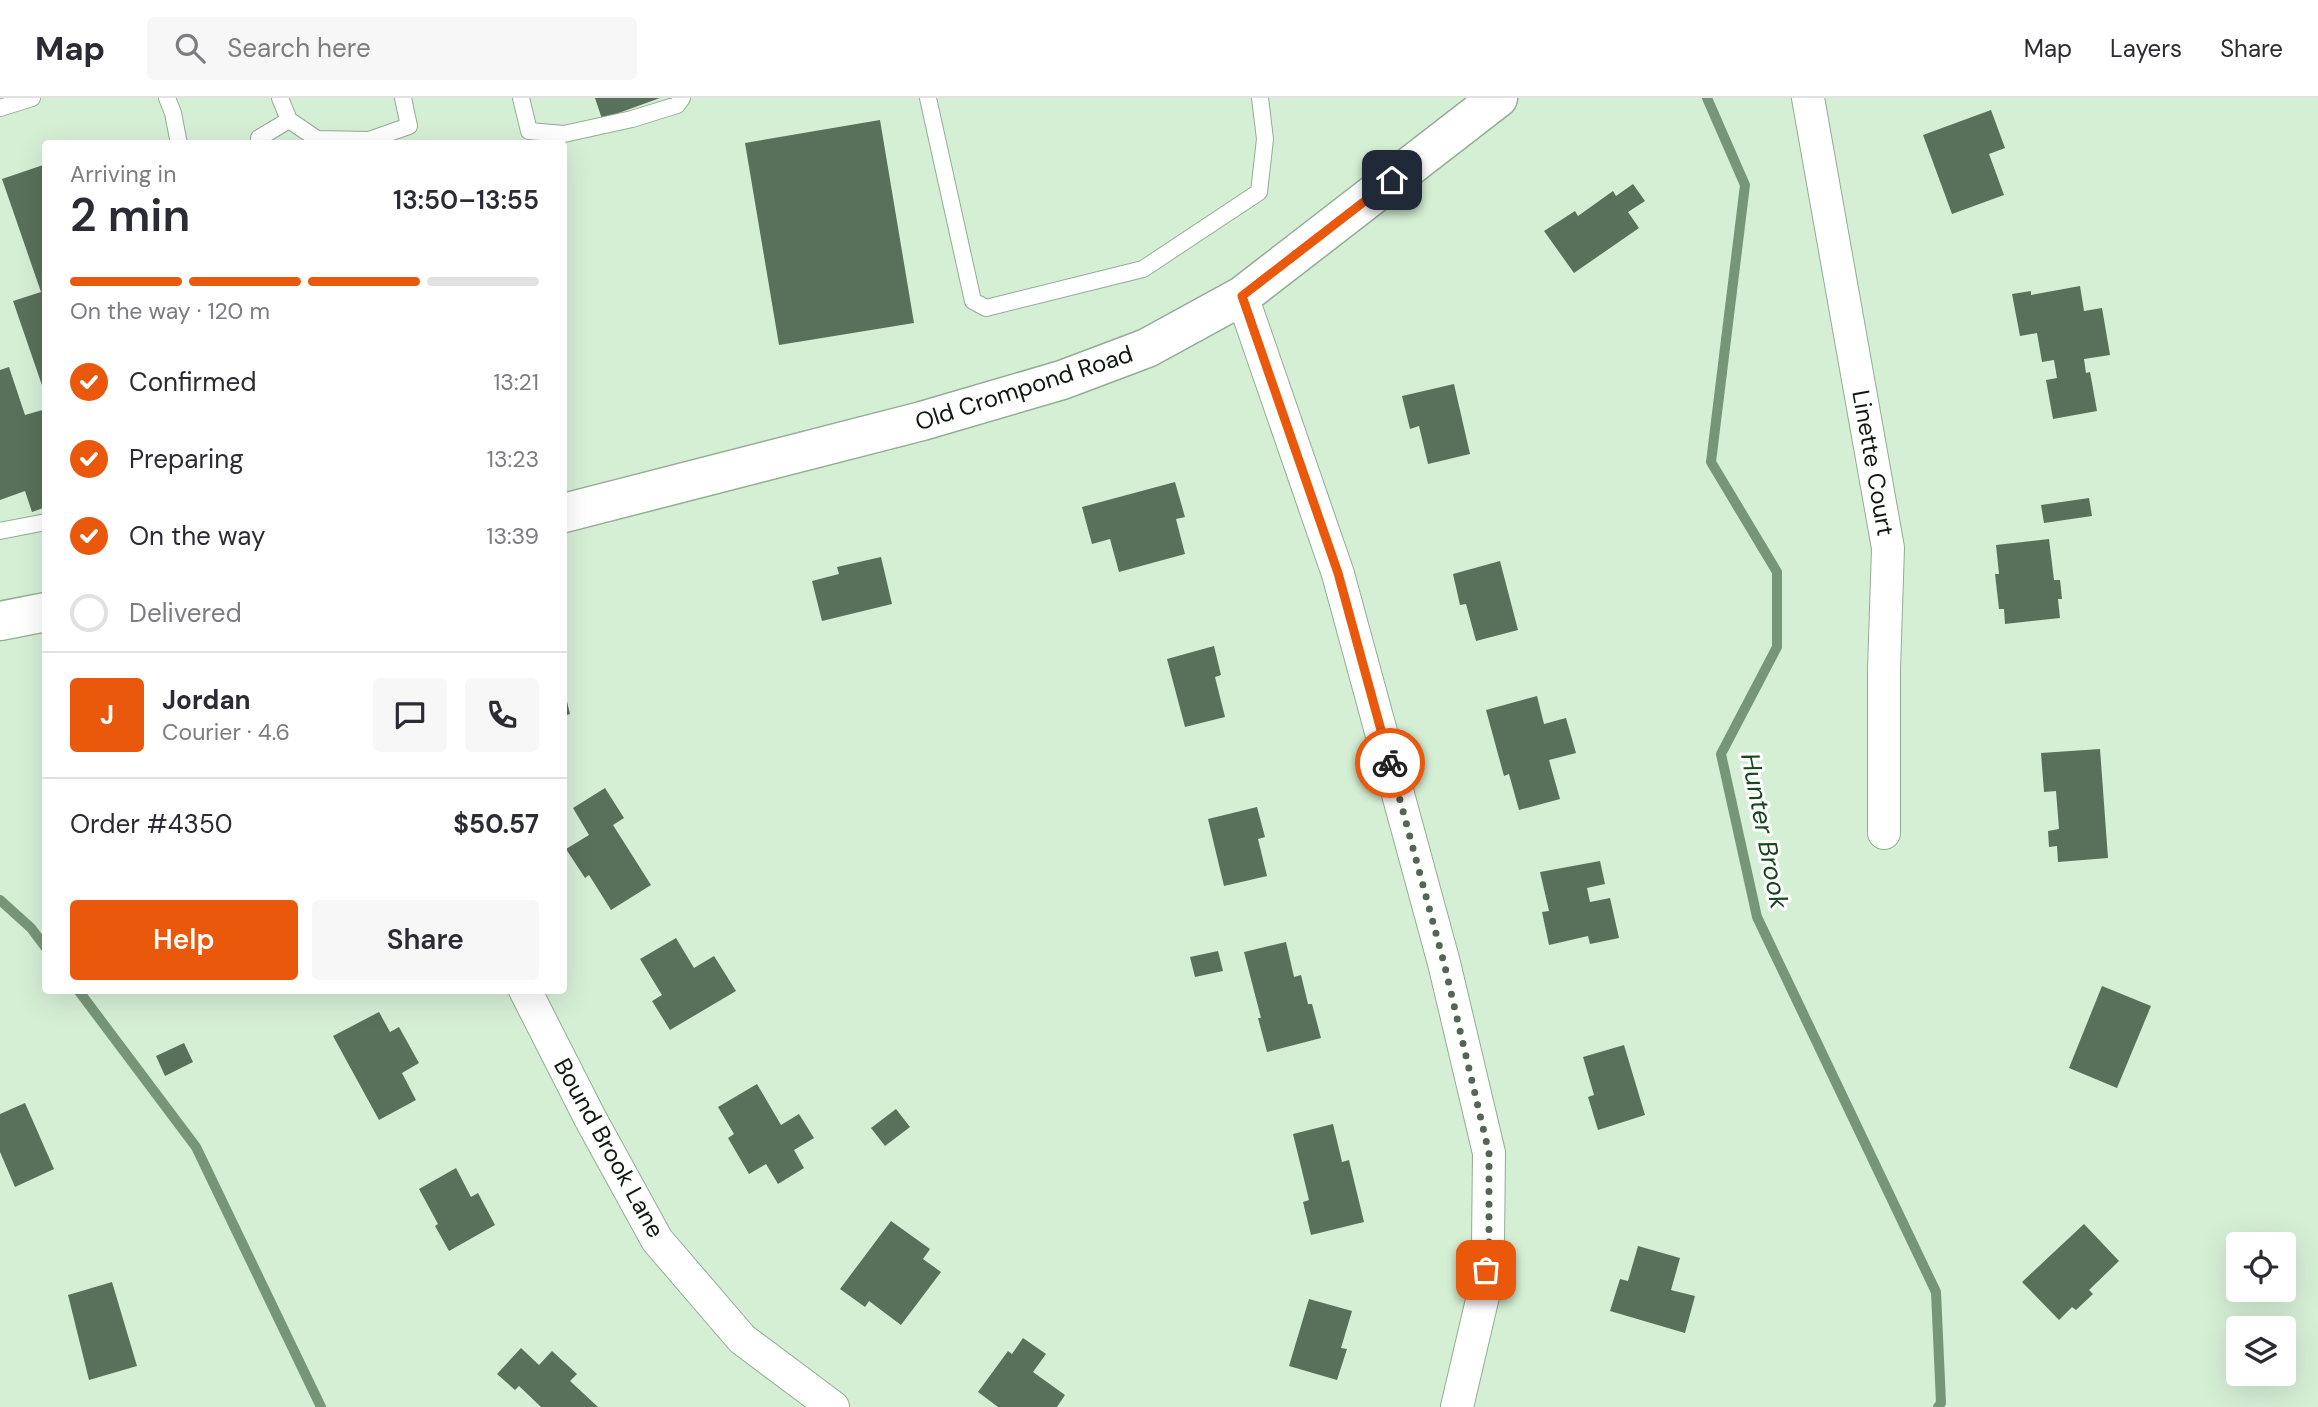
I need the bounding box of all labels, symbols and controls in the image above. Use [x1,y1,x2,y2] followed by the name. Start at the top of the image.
[147,17,637,80] search box
[35,27,105,70] text: Map
[171,29,209,67] icon: search
[227,31,371,65] text: Search here
[2024,33,2072,64] text: Map
[2110,33,2182,64] text: Layers
[2220,33,2283,64] text: Share
[1362,150,1422,210] pin
[70,159,176,189] text: Arriving in
[1373,161,1411,199] icon: home
[393,183,539,217] text: 13:50–13:55
[70,185,190,245] text: 2 min
[70,296,270,326] text: On the way · 120 m
[911,338,1137,437] street label: Old Crompond Road
[70,363,108,401] icon: check
[129,365,256,399] text: Confirmed
[493,367,539,397] text: 13:21
[1845,388,1902,538] street label: Linette Court
[70,440,108,478] icon: check
[129,442,244,476] text: Preparing
[487,444,539,474] text: 13:23
[70,517,108,555] icon: check
[129,519,265,553] text: On the way
[486,521,539,551] text: 13:39
[129,596,242,630] text: Delivered
[373,678,447,752] button: chat
[465,678,539,752] button: phone
[162,683,251,717] text: Jordan
[100,698,114,732] text: J
[162,717,290,747] text: Courier · 4.6
[1355,728,1425,798] courier
[1371,744,1409,782] icon: bike
[1733,750,1797,913] water label: Hunter Brook
[70,807,233,841] text: Order #4350
[453,807,539,841] text: $50.57
[70,900,298,980] button: Help
[312,900,539,980] button: Share
[547,1053,672,1243] street label: Bound Brook Lane
[2226,1232,2296,1386] map controls
[2226,1232,2296,1302] button: locate
[1456,1240,1516,1300] pin
[1467,1251,1505,1289] icon: bag
[2226,1316,2296,1386] button: layers

